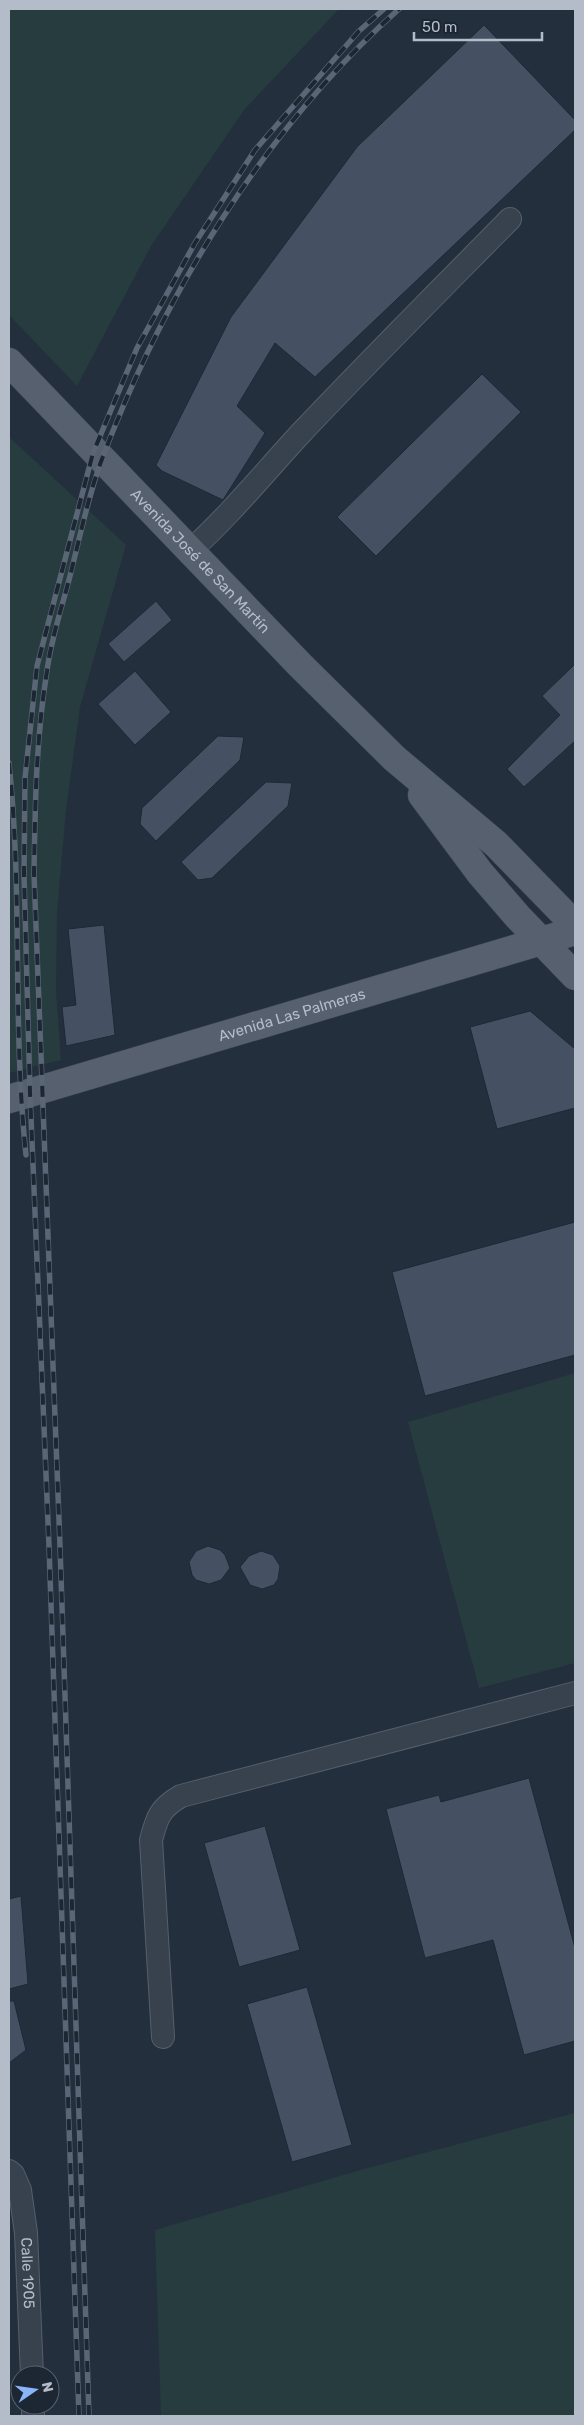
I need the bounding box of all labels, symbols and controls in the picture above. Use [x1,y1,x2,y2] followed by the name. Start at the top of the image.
[414,10,542,42] scale bar
[422,18,457,36] text: 50 m
[127,485,274,637] street label: Avenida José de San Martín
[216,985,368,1045] street label: Avenida Las Palmeras
[17,2237,38,2309] street label: Calle 1905
[10,2365,60,2415] north arrow
[38,2380,57,2394] text: N

